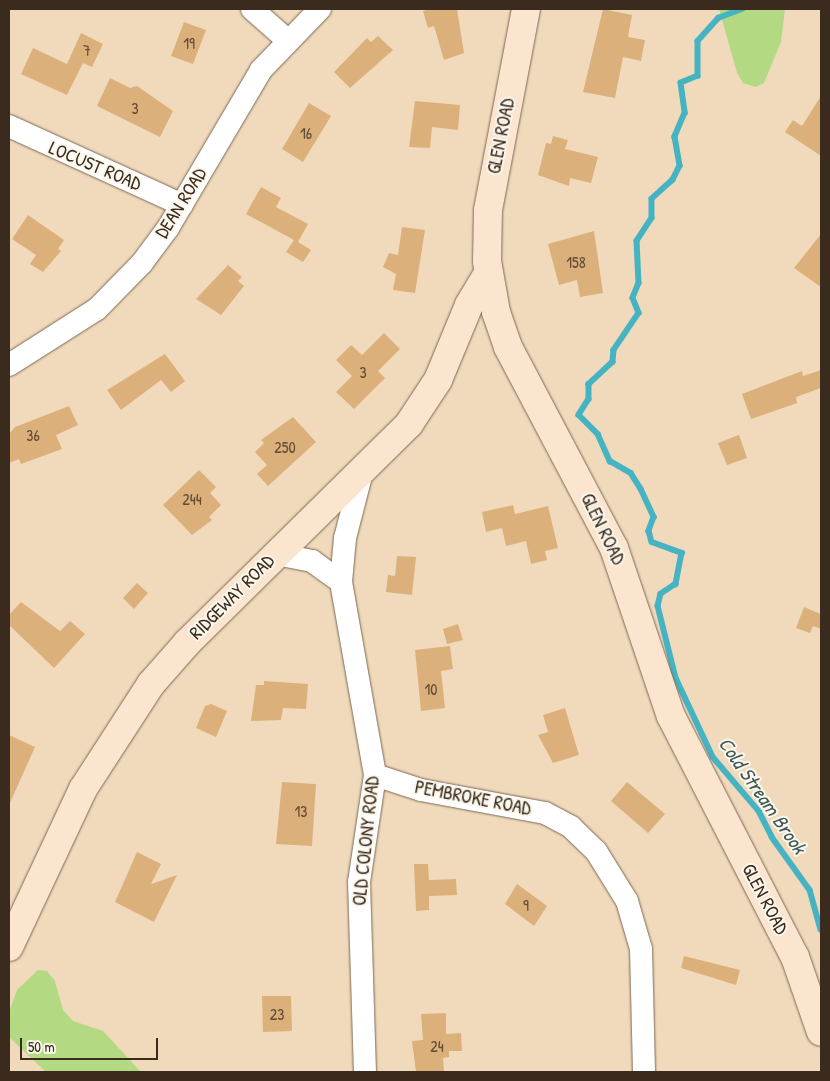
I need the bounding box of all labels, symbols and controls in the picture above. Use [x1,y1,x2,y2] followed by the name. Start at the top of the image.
[183,33,195,53] house number: 19
[83,40,91,60] house number: 7
[483,96,519,176] street label: GLEN ROAD
[131,98,139,118] house number: 3
[300,123,312,143] house number: 16
[45,136,145,196] street label: LOCUST ROAD
[150,164,212,242] street label: DEAN ROAD
[566,252,586,272] house number: 158
[359,362,367,382] house number: 3
[26,425,40,445] house number: 36
[274,437,296,457] house number: 250
[182,489,202,509] house number: 244
[576,490,630,568] street label: GLEN ROAD
[185,550,279,644] street label: RIDGEWAY ROAD
[425,679,437,699] house number: 10
[714,732,812,858] water label: Cold Stream Brook
[348,775,384,907] street label: OLD COLONY ROAD
[413,776,533,820] street label: PEMBROKE ROAD
[295,801,307,821] house number: 13
[737,860,793,938] street label: GLEN ROAD
[523,895,529,915] house number: 9
[270,1004,284,1024] house number: 23
[22,1028,160,1060] scale bar
[28,1036,55,1057] text: 50 m
[430,1036,444,1056] house number: 24

